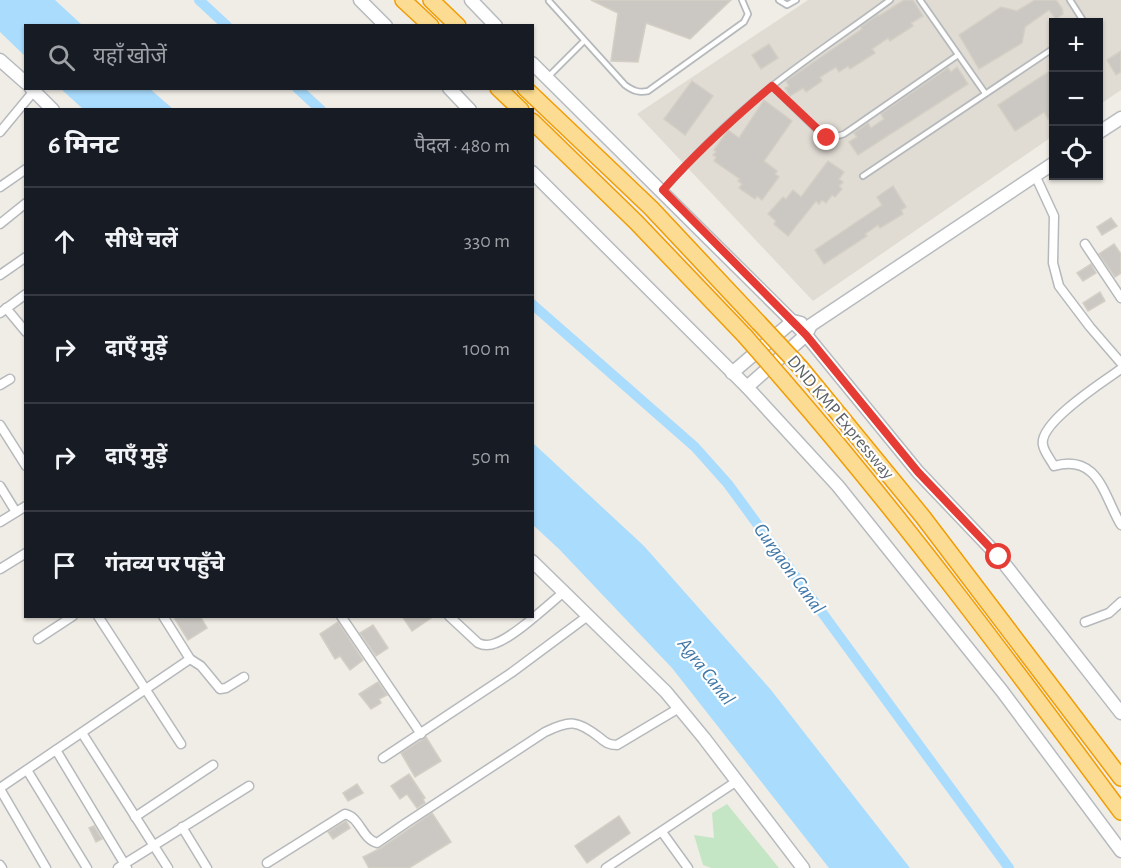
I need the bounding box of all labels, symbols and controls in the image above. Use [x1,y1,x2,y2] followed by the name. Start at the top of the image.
[1049,18,1103,180] map controls
[1049,18,1103,72] button: +
[24,24,534,90] search box
[45,41,78,74] icon: search
[93,45,167,67] text: यहाँ खोजें
[1049,72,1103,126] button: −
[813,124,839,150] route end
[1049,126,1103,180] button: locate
[48,132,119,158] text: 6 मिनट
[414,136,510,156] text: पैदल · 480 m
[48,225,81,258] icon: ahead
[105,229,178,251] text: सीधे चलें
[464,231,510,251] text: 330 m
[48,333,81,366] icon: right
[105,337,167,359] text: दाएँ मुड़ें
[463,339,510,359] text: 100 m
[783,352,897,483] street label: DND KMP Expressway
[48,441,81,474] icon: right
[105,445,167,467] text: दाएँ मुड़ें
[472,447,510,467] text: 50 m
[750,520,829,618] water label: Gurgaon Canal
[985,543,1011,569] route start
[48,549,81,582] icon: arrive
[105,553,225,575] text: गंतव्य पर पहुँचे
[673,633,739,709] water label: Agra Canal

